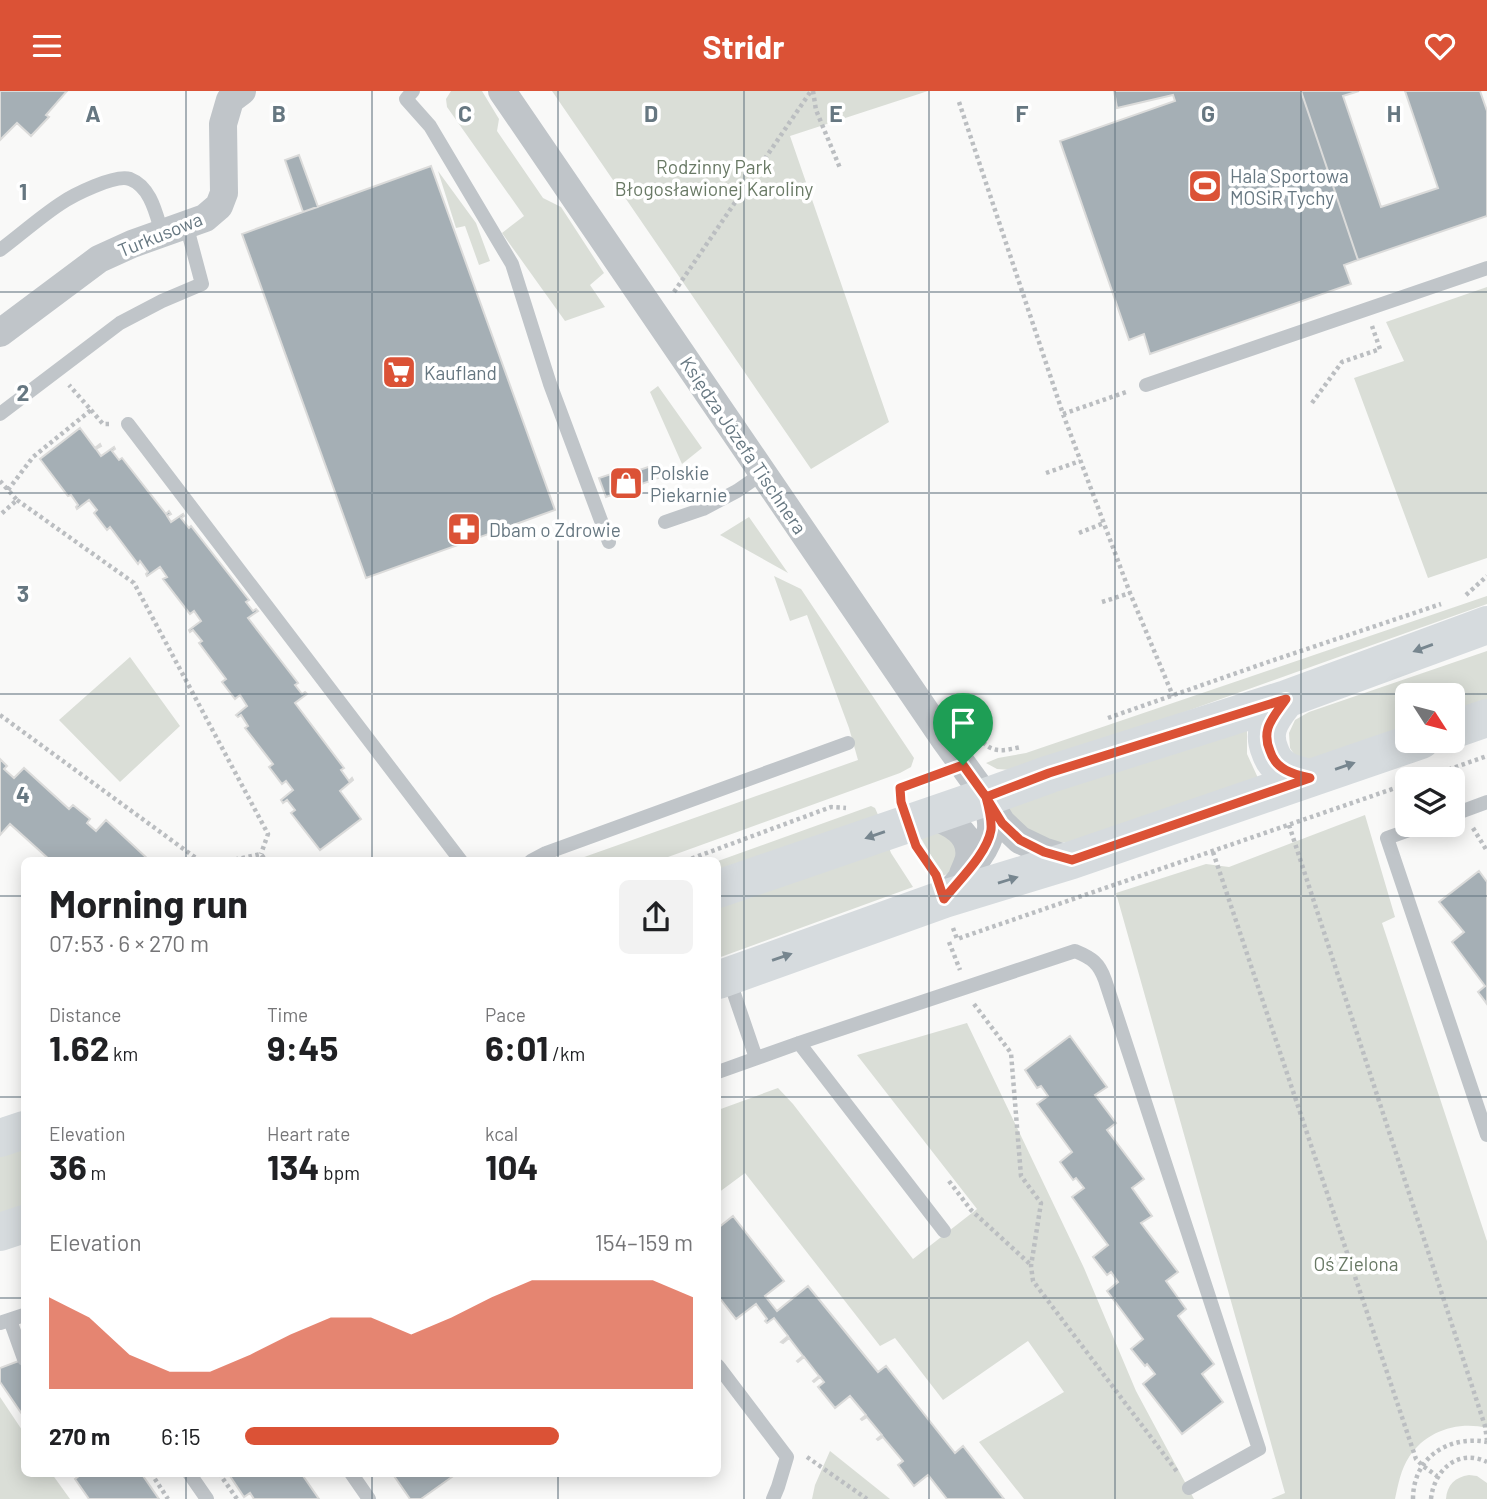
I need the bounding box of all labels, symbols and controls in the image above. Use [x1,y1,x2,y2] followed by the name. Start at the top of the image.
[28,27,66,65] icon: menu
[703,27,784,65] text: Stridr
[1421,27,1459,65] icon: heart
[85,99,101,127] text: A
[272,99,286,127] text: B
[458,99,472,127] text: C
[644,99,658,127] text: D
[829,99,843,127] text: E
[1016,99,1029,127] text: F
[1201,99,1215,127] text: G
[1387,99,1401,127] text: H
[615,155,814,200] park label: Rodzinny Park Błogosławionej Karoliny
[1230,164,1349,209] place label: Hala Sportowa MOSiR Tychy
[1186,167,1224,205] sports icon: Hala Sportowa MOSiR Tychy
[19,177,27,205] text: 1
[114,207,206,261] street label: Turkusowa
[676,352,812,538] street label: Księdza Józefa Tischnera
[380,353,418,391] supermarket icon: Kaufland
[424,361,497,384] place label: Kaufland
[17,378,29,406] text: 2
[650,461,727,506] place label: Polskie Piekarnie
[607,464,645,502] shop icon: Polskie Piekarnie
[445,510,483,548] pharmacy icon: Dbam o Zdrowie
[489,518,621,541] place label: Dbam o Zdrowie
[17,579,29,607] text: 3
[1412,643,1433,654] one-way arrow
[1395,683,1465,753] north arrow
[1395,683,1465,837] map controls
[933,693,993,765] pin
[944,704,982,742] icon: arrive
[1335,760,1356,771] one-way arrow
[1395,767,1465,837] button: layers
[16,780,30,808] text: 4
[865,830,886,841] one-way arrow
[998,874,1019,885] one-way arrow
[49,880,248,926] text: Morning run
[619,880,693,954] button: share
[49,929,209,957] text: 07:53 · 6 × 270 m
[771,951,792,962] one-way arrow
[49,1003,121,1026] text: Distance
[267,1003,308,1026] text: Time
[485,1003,526,1026] text: Pace
[49,1026,109,1068] text: 1.62
[267,1026,338,1068] text: 9:45
[485,1026,549,1068] text: 6:01
[109,1042,138,1065] text: km
[549,1042,585,1065] text: /km
[49,1122,126,1145] text: Elevation
[267,1122,350,1145] text: Heart rate
[485,1122,518,1145] text: kcal
[49,1145,87,1187] text: 36
[267,1145,319,1187] text: 134
[485,1145,539,1187] text: 104
[87,1161,106,1184] text: m
[319,1161,360,1184] text: bpm
[49,1228,142,1256] text: Elevation
[595,1228,693,1256] text: 154–159 m
[1314,1252,1398,1275] park label: Oś Zielona
[49,1422,110,1450] text: 270 m
[161,1422,201,1450] text: 6:15

